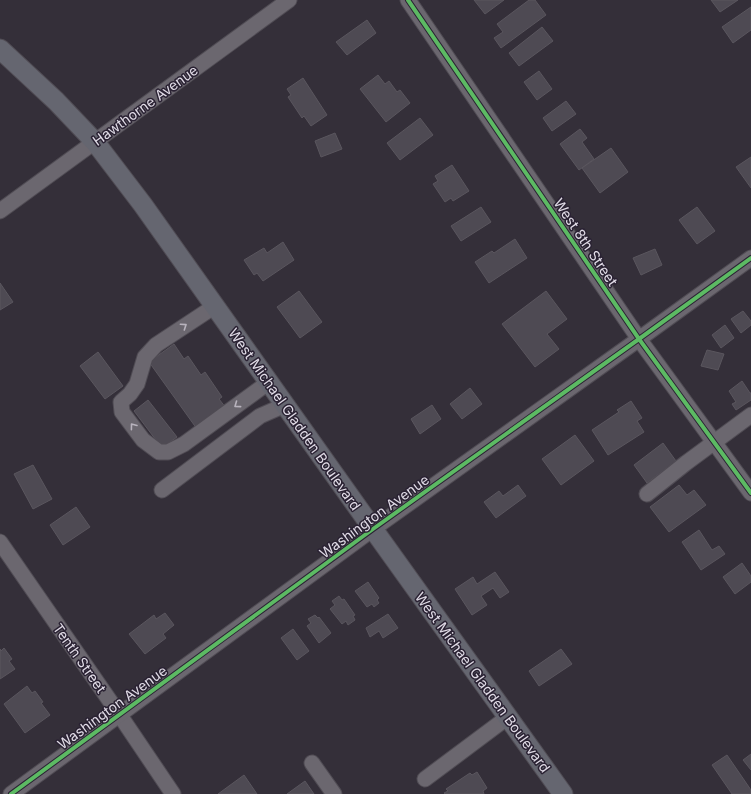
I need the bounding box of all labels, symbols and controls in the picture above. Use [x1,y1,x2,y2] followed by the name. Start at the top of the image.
[89,61,201,149] street label: Hawthorne Avenue
[550,195,622,289] street label: West 8th Street
[180,324,187,331] one-way arrow
[225,325,365,513] street label: West Michael Gladden Boulevard
[235,400,242,407] one-way arrow
[131,424,138,431] one-way arrow
[316,471,432,561] street label: Washington Avenue
[412,589,554,775] street label: West Michael Gladden Boulevard
[50,620,110,696] street label: Tenth Street
[54,662,170,752] street label: Washington Avenue

